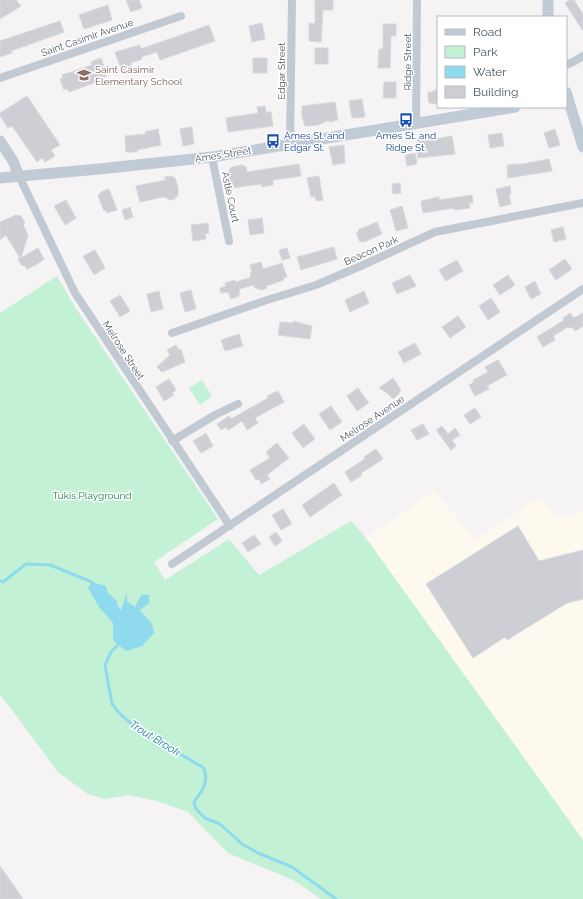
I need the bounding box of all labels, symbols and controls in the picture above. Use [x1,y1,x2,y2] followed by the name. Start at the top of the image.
[40,16,135,58] street label: Saint Casimir Avenue
[437,16,567,108] legend
[473,25,502,39] text: Road
[402,33,413,91] street label: Ridge Street
[276,42,287,100] street label: Edgar Street
[473,45,498,59] text: Park
[95,64,183,87] place label: Saint Casimir Elementary School
[473,65,507,79] text: Water
[76,67,92,83] school or university icon: Saint Casimir Elementary School
[473,85,519,99] text: Building
[398,112,414,128] bus stop icon: Ames St. and Ridge St.
[284,130,344,153] place label: Ames St. and Edgar St.
[376,130,436,153] place label: Ames St. and Ridge St.
[265,133,281,149] bus stop icon: Ames St. and Edgar St.
[194,145,253,164] street label: Ames Street
[220,171,241,224] street label: Astle Court
[342,233,401,267] street label: Beacon Park
[101,319,147,382] street label: Melrose Street
[338,393,406,444] street label: Melrose Avenue
[52,490,132,501] park label: Tukis Playground
[127,718,183,759] water label: Trout Brook

